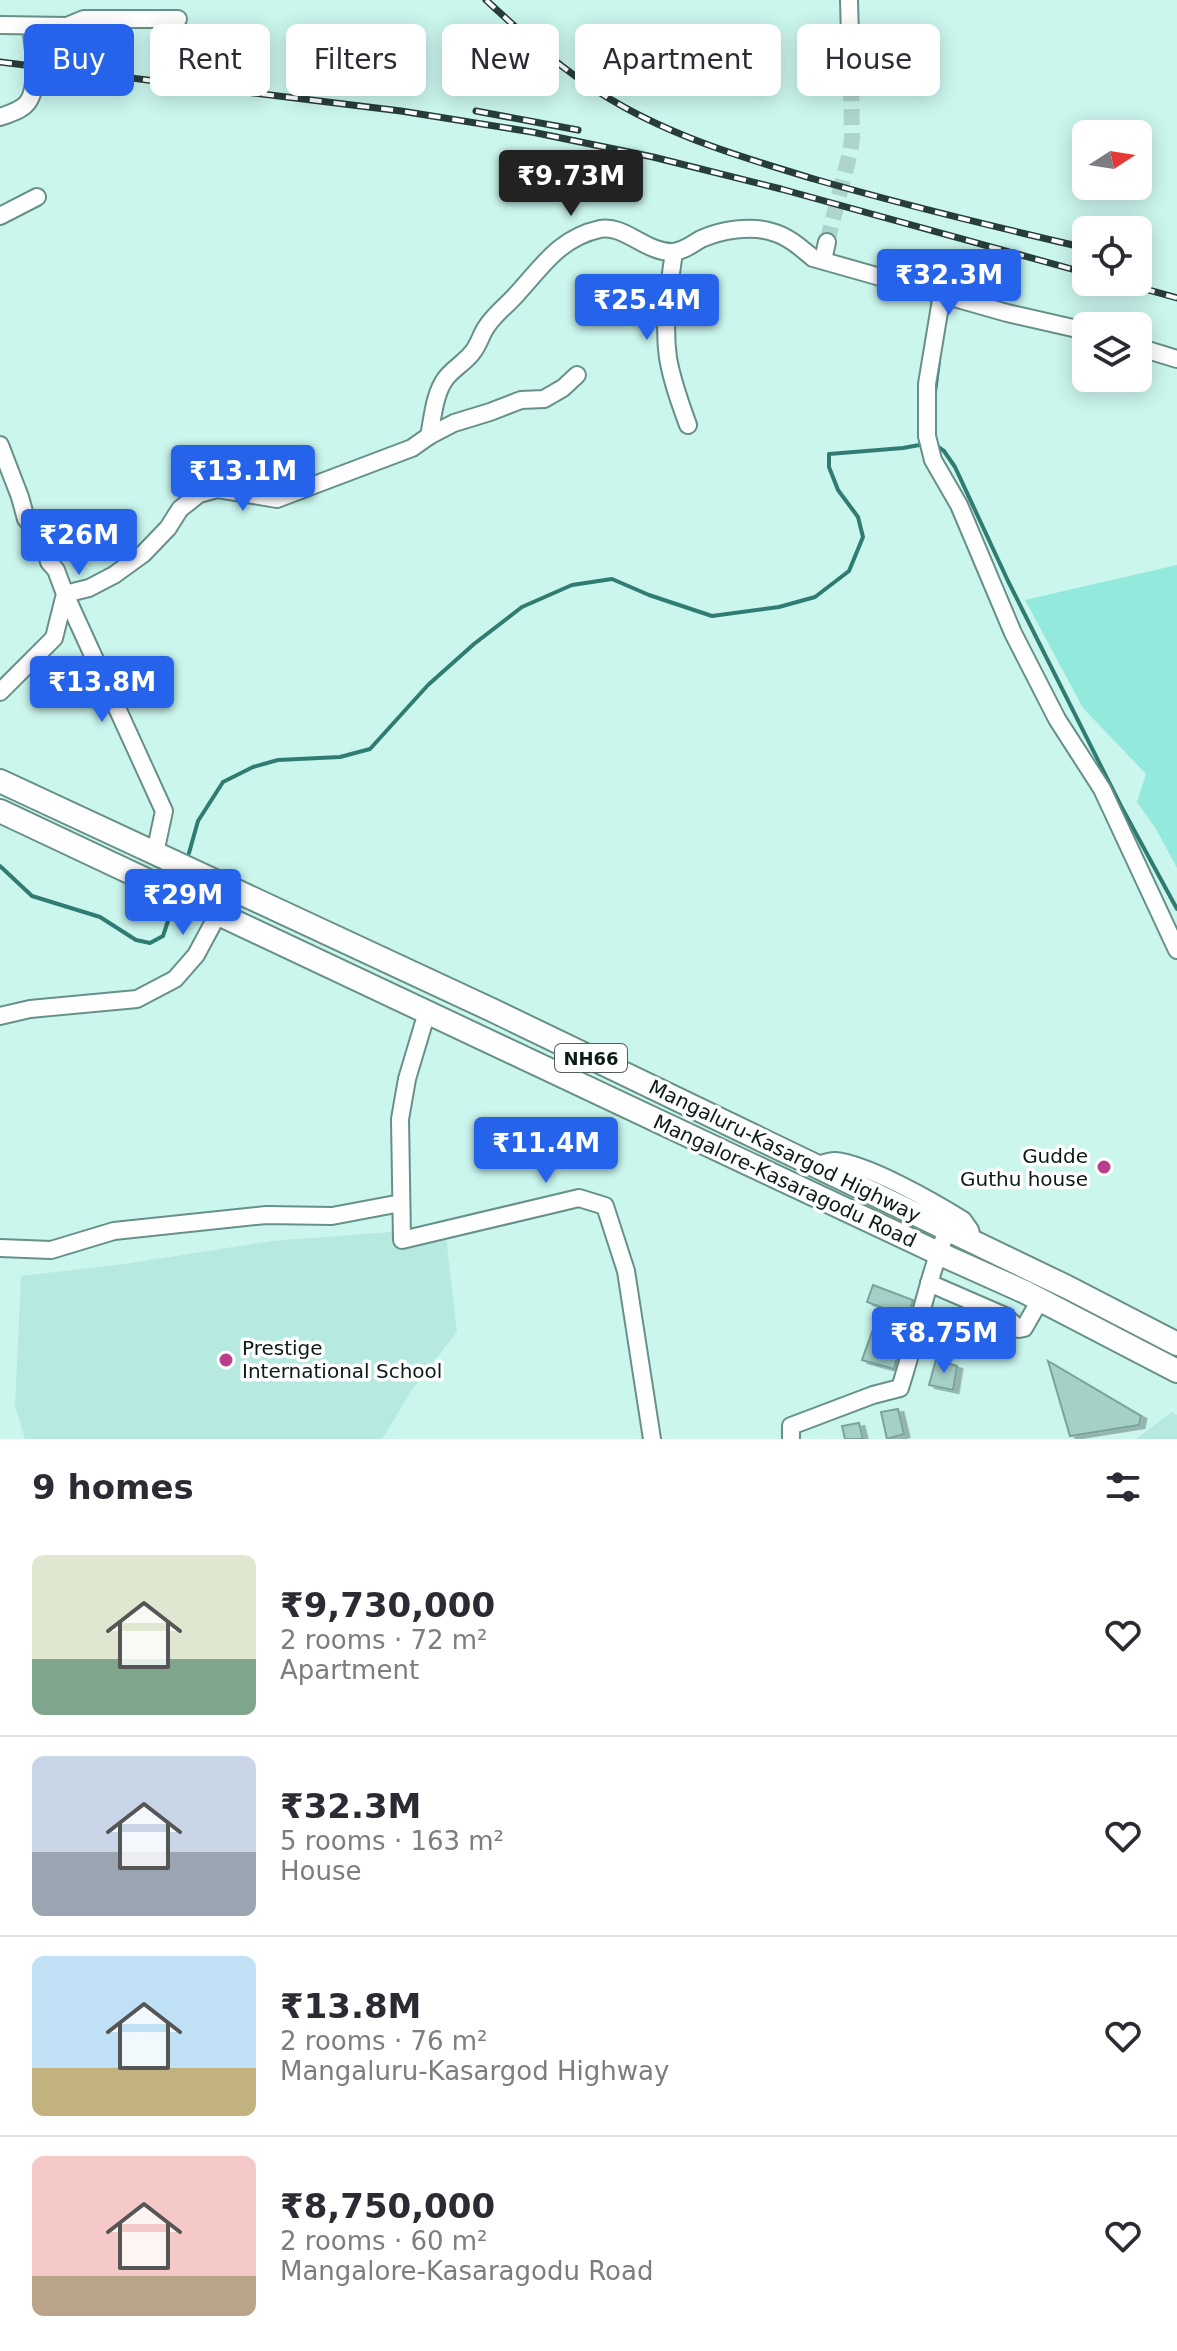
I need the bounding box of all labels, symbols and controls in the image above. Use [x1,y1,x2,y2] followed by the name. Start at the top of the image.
[24,24,134,96] chip: Buy
[150,24,270,96] chip: Rent
[286,24,426,96] chip: Filters
[442,24,559,96] chip: New
[575,24,781,96] chip: Apartment
[797,24,940,96] chip: House
[1072,120,1152,200] north arrow
[1072,120,1152,392] map controls
[506,150,636,218] pin: ₹9.73M
[517,161,625,191] text: ₹9.73M
[1072,216,1152,296] button: locate
[884,249,1014,317] pin: ₹32.3M
[895,260,1003,290] text: ₹32.3M
[582,274,712,342] pin: ₹25.4M
[593,285,701,315] text: ₹25.4M
[1072,312,1152,392] button: layers
[178,445,308,513] pin: ₹13.1M
[189,456,297,486] text: ₹13.1M
[32,509,126,577] pin: ₹26M
[39,520,119,550] text: ₹26M
[37,656,167,724] pin: ₹13.8M
[48,667,156,697] text: ₹13.8M
[136,869,230,937] pin: ₹29M
[143,880,223,910] text: ₹29M
[555,1044,627,1072] road number: NH66
[645,1075,925,1227] street label: Mangaluru-Kasargod Highway
[650,1109,920,1253] street label: Mangalore-Kasaragodu Road
[481,1117,611,1185] pin: ₹11.4M
[492,1128,600,1158] text: ₹11.4M
[960,1144,1088,1191] place label: Gudde Guthu house
[1095,1158,1113,1176] marker: Gudde Guthu house
[879,1307,1009,1375] pin: ₹8.75M
[890,1318,998,1348] text: ₹8.75M
[242,1336,442,1383] place label: Prestige International School
[217,1351,235,1369] marker: Prestige International School
[1101,1465,1145,1509] icon: filters
[32,1467,194,1507] text: 9 homes
[280,1585,495,1625] text: ₹9,730,000
[96,1587,192,1683] icon: home
[1101,1613,1145,1657] icon: heart
[280,1625,488,1655] text: 2 rooms · 72 m²
[280,1655,419,1685] text: Apartment
[280,1786,421,1826] text: ₹32.3M
[96,1788,192,1884] icon: home
[1101,1814,1145,1858] icon: heart
[280,1826,504,1856] text: 5 rooms · 163 m²
[280,1856,361,1886] text: House
[280,1986,421,2026] text: ₹13.8M
[96,1988,192,2084] icon: home
[1101,2014,1145,2058] icon: heart
[280,2026,488,2056] text: 2 rooms · 76 m²
[280,2056,669,2086] text: Mangaluru-Kasargod Highway
[280,2186,495,2226] text: ₹8,750,000
[96,2188,192,2284] icon: home
[1101,2214,1145,2258] icon: heart
[280,2226,488,2256] text: 2 rooms · 60 m²
[280,2256,653,2286] text: Mangalore-Kasaragodu Road

